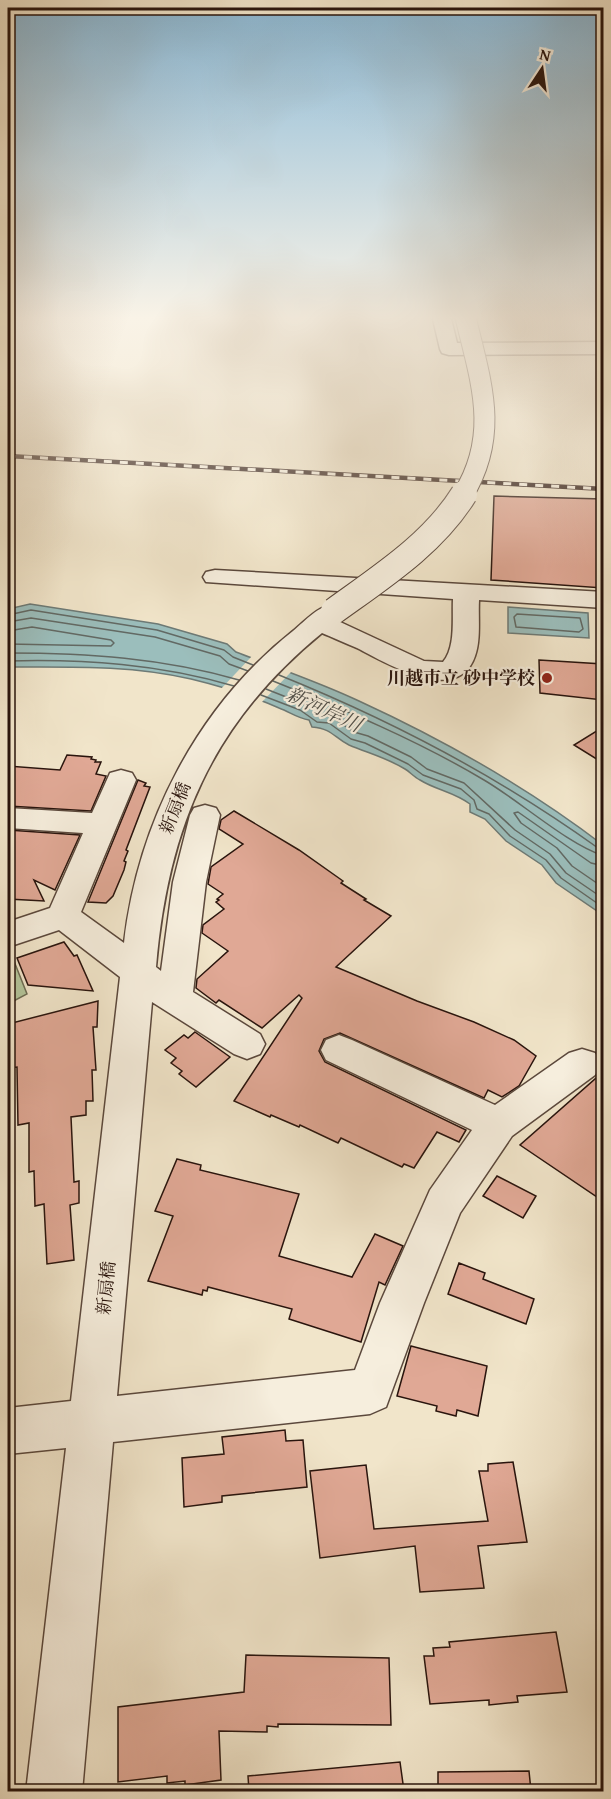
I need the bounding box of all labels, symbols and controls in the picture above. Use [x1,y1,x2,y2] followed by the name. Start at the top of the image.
[512,39,572,99] north arrow
[537,41,554,67] text: N
[387,664,535,691] place label: 川越市立 砂中学校
[540,671,554,685] marker: 川越市立 砂中学校
[282,679,368,739] water label: 新河岸川
[152,778,197,838] street label: 新扇橋
[89,1260,122,1316] street label: 新扇橋

